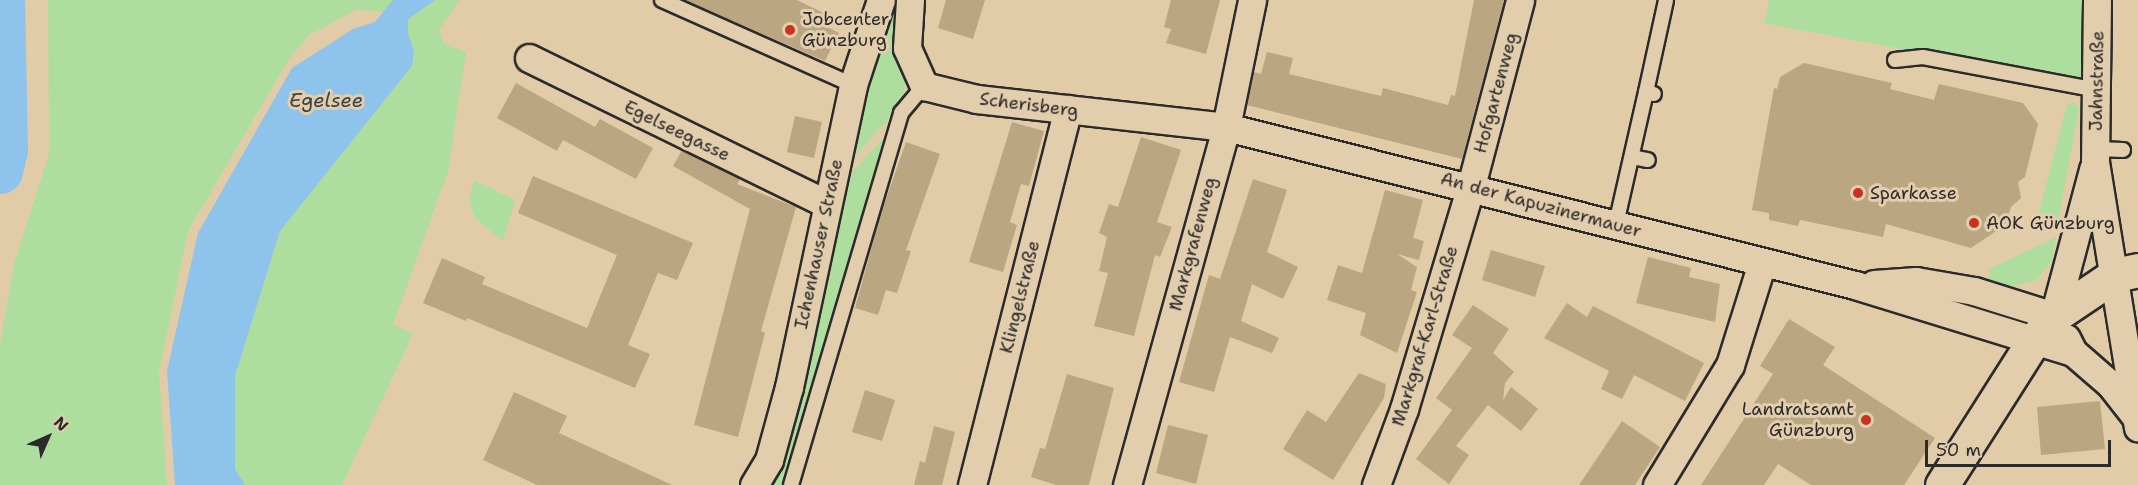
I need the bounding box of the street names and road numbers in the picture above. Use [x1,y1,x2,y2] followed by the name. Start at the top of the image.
[1469,30,1523,156] street label: Hofgartenweg
[2085,31,2109,131] street label: Jahnstraße
[978,88,1080,122] street label: Scherisberg
[621,96,733,166] street label: Egelseegasse
[790,157,848,331] street label: Ichenhauser Straße
[1438,168,1644,242] street label: An der Kapuzinermauer
[1165,175,1221,313] street label: Markgrafenweg
[996,238,1044,356] street label: Klingelstraße
[1387,243,1463,429] street label: Markgraf-Karl-Straße

